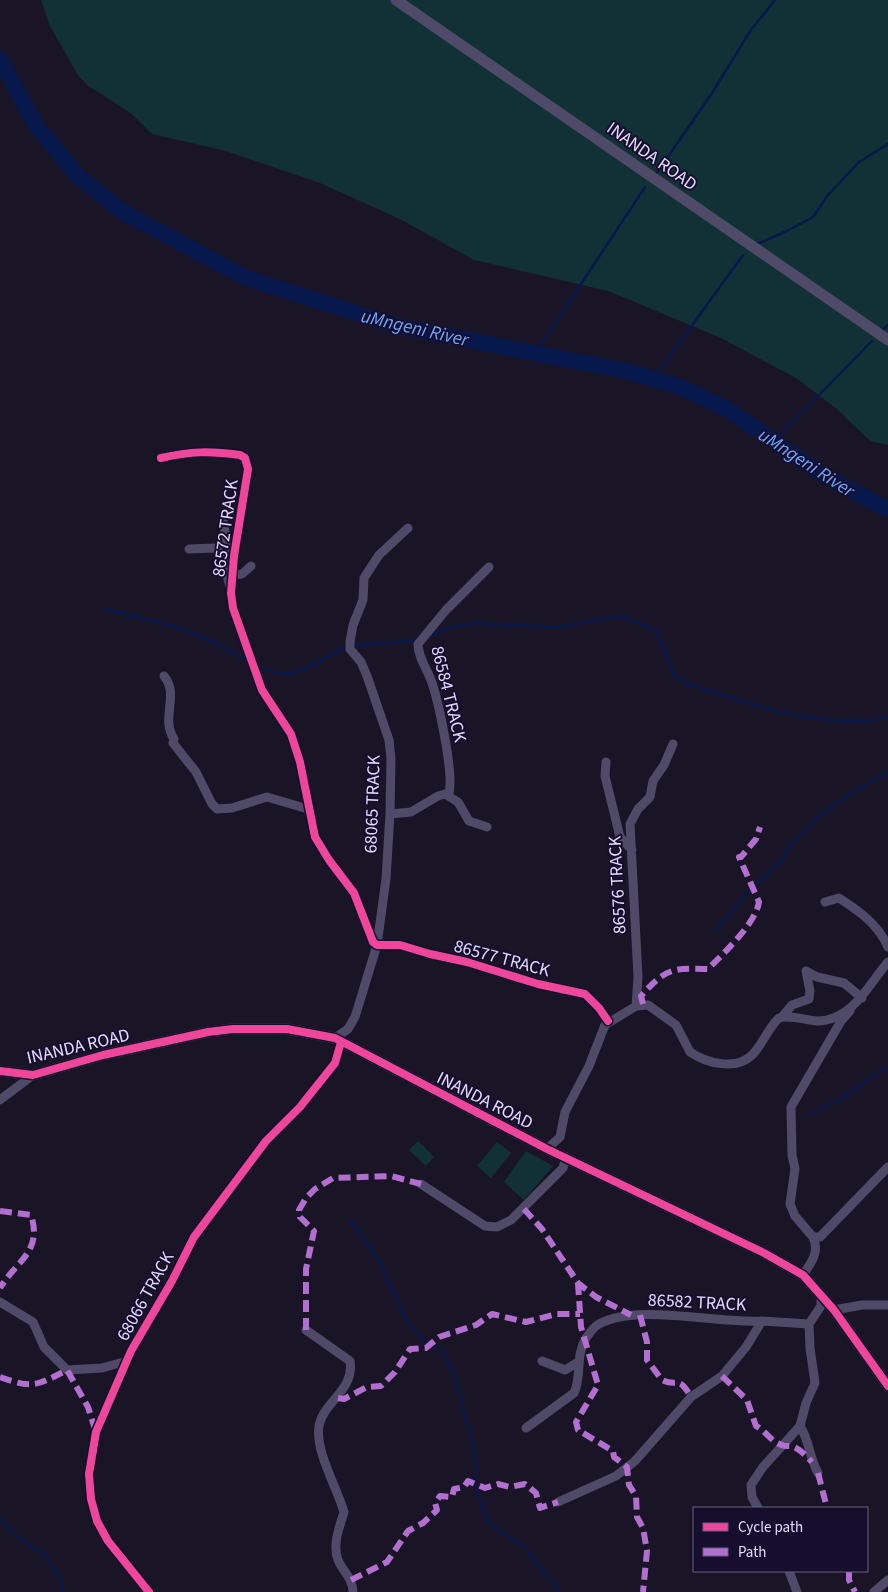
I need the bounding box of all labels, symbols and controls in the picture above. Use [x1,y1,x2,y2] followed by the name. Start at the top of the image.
[602,116,702,197] street label: INANDA ROAD
[358,303,473,354] water label: uMngeni River
[753,422,861,505] water label: uMngeni River
[206,477,245,579] street label: 86572 TRACK
[424,643,473,745] street label: 86584 TRACK
[358,754,387,854] street label: 68065 TRACK
[602,835,633,935] street label: 86576 TRACK
[451,934,553,983] street label: 86577 TRACK
[24,1023,132,1070] street label: INANDA ROAD
[432,1065,537,1135] street label: INANDA ROAD
[111,1247,181,1345] street label: 68066 TRACK
[647,1287,747,1318] street label: 86582 TRACK
[693,1507,868,1572] legend
[738,1517,803,1538] text: Cycle path
[738,1542,766,1563] text: Path

